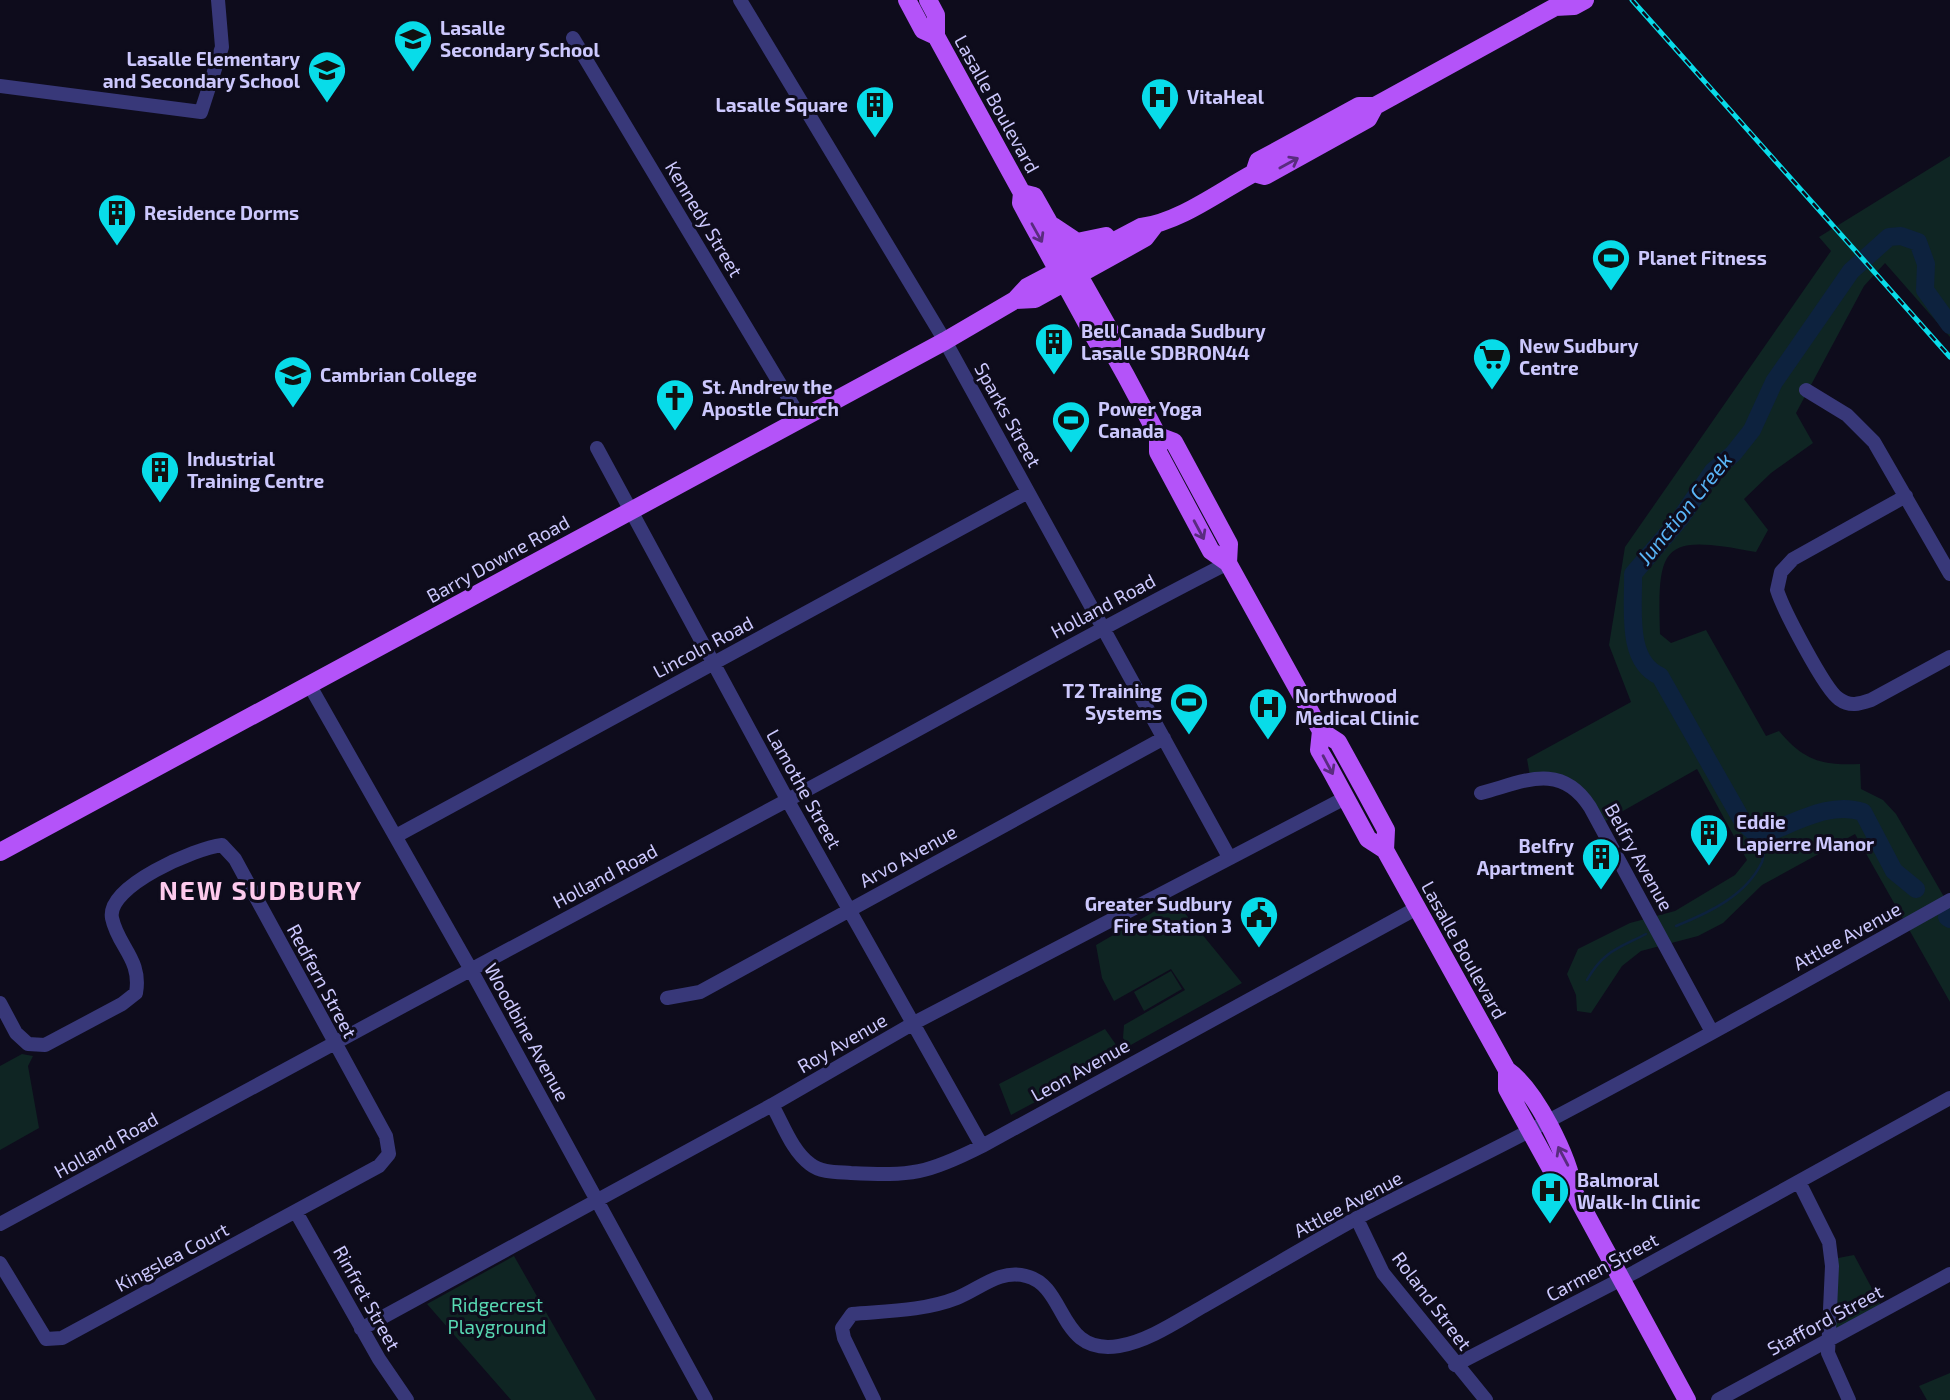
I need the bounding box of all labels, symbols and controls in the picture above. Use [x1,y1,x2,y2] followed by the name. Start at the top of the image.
[440,16,600,62] place label: Lasalle Secondary School
[392,18,434,73] school or university icon: Lasalle Secondary School
[950,31,1045,177] street label: Lasalle Boulevard
[103,47,301,93] place label: Lasalle Elementary and Secondary School
[306,49,348,104] school or university icon: Lasalle Elementary and Secondary School
[1139,76,1181,131] hospital icon: VitaHeal
[854,84,896,139] building icon: Lasalle Square
[1187,85,1265,108] place label: VitaHeal
[716,93,848,116] place label: Lasalle Square
[1278,156,1298,170] one-way arrow
[661,157,748,281] street label: Kennedy Street
[96,192,138,247] building icon: Residence Dorms
[144,201,299,224] place label: Residence Dorms
[1030,222,1044,242] one-way arrow
[1590,237,1632,292] sports icon: Planet Fitness
[1638,246,1767,269] place label: Planet Fitness
[1081,319,1266,364] place label: Bell Canada Sudbury Lasalle SDBRON44
[1033,321,1075,376] building icon: Bell Canada Sudbury Lasalle SDBRON44
[1519,334,1639,379] place label: New Sudbury Centre
[1471,336,1513,391] supermarket icon: New Sudbury Centre
[272,354,314,409] school or university icon: Cambrian College
[970,358,1047,471] street label: Sparks Street
[320,363,477,386] place label: Cambrian College
[702,375,839,420] place label: St. Andrew the Apostle Church
[654,377,696,432] church icon: St. Andrew the Apostle Church
[1098,397,1202,442] place label: Power Yoga Canada
[1050,399,1092,454] sports icon: Power Yoga Canada
[187,447,324,492] place label: Industrial Training Centre
[1630,447,1737,570] water label: Junction Creek
[139,449,181,504] building icon: Industrial Training Centre
[422,510,573,607] street label: Barry Downe Road
[1193,519,1207,539] one-way arrow
[1047,568,1159,643] street label: Holland Road
[649,611,757,683] street label: Lincoln Road
[1063,679,1162,725] place label: T2 Training Systems
[1168,681,1210,736] sports icon: T2 Training Systems
[1295,684,1419,729] place label: Northwood Medical Clinic
[1247,686,1289,741] hospital icon: Northwood Medical Clinic
[762,725,847,853] street label: Lamothe Street
[1321,755,1335,775] one-way arrow
[1600,799,1678,915] street label: Belfry Avenue
[1736,810,1874,855] place label: Eddie Lapierre Manor
[1688,812,1730,867] building icon: Eddie Lapierre Manor
[855,819,960,892] street label: Arvo Avenue
[1477,834,1574,879] place label: Belfry Apartment
[1580,836,1622,891] building icon: Belfry Apartment
[549,838,661,913] street label: Holland Road
[159,874,363,905] district label: NEW SUDBURY
[1417,877,1512,1023] street label: Lasalle Boulevard
[1085,892,1232,937] place label: Greater Sudbury Fire Station 3
[1238,894,1280,949] public building icon: Greater Sudbury Fire Station 3
[1789,897,1905,975] street label: Attlee Avenue
[283,920,362,1042] street label: Redfern Street
[480,959,575,1105] street label: Woodbine Avenue
[793,1008,891,1077] street label: Roy Avenue
[1026,1033,1133,1106] street label: Leon Avenue
[50,1107,162,1183] street label: Holland Road
[1556,1146,1569,1167] one-way arrow
[1290,1165,1406,1242] street label: Attlee Avenue
[1577,1168,1701,1213] place label: Balmoral Walk-In Clinic
[1529,1170,1571,1225] hospital icon: Balmoral Walk-In Clinic
[111,1217,232,1296] street label: Kingslea Court
[1542,1227,1662,1306] street label: Carmen Street
[329,1241,406,1354] street label: Rinfret Street
[1388,1247,1477,1355] street label: Roland Street
[1763,1279,1887,1360] street label: Stafford Street
[448,1293,546,1338] park label: Ridgecrest Playground

